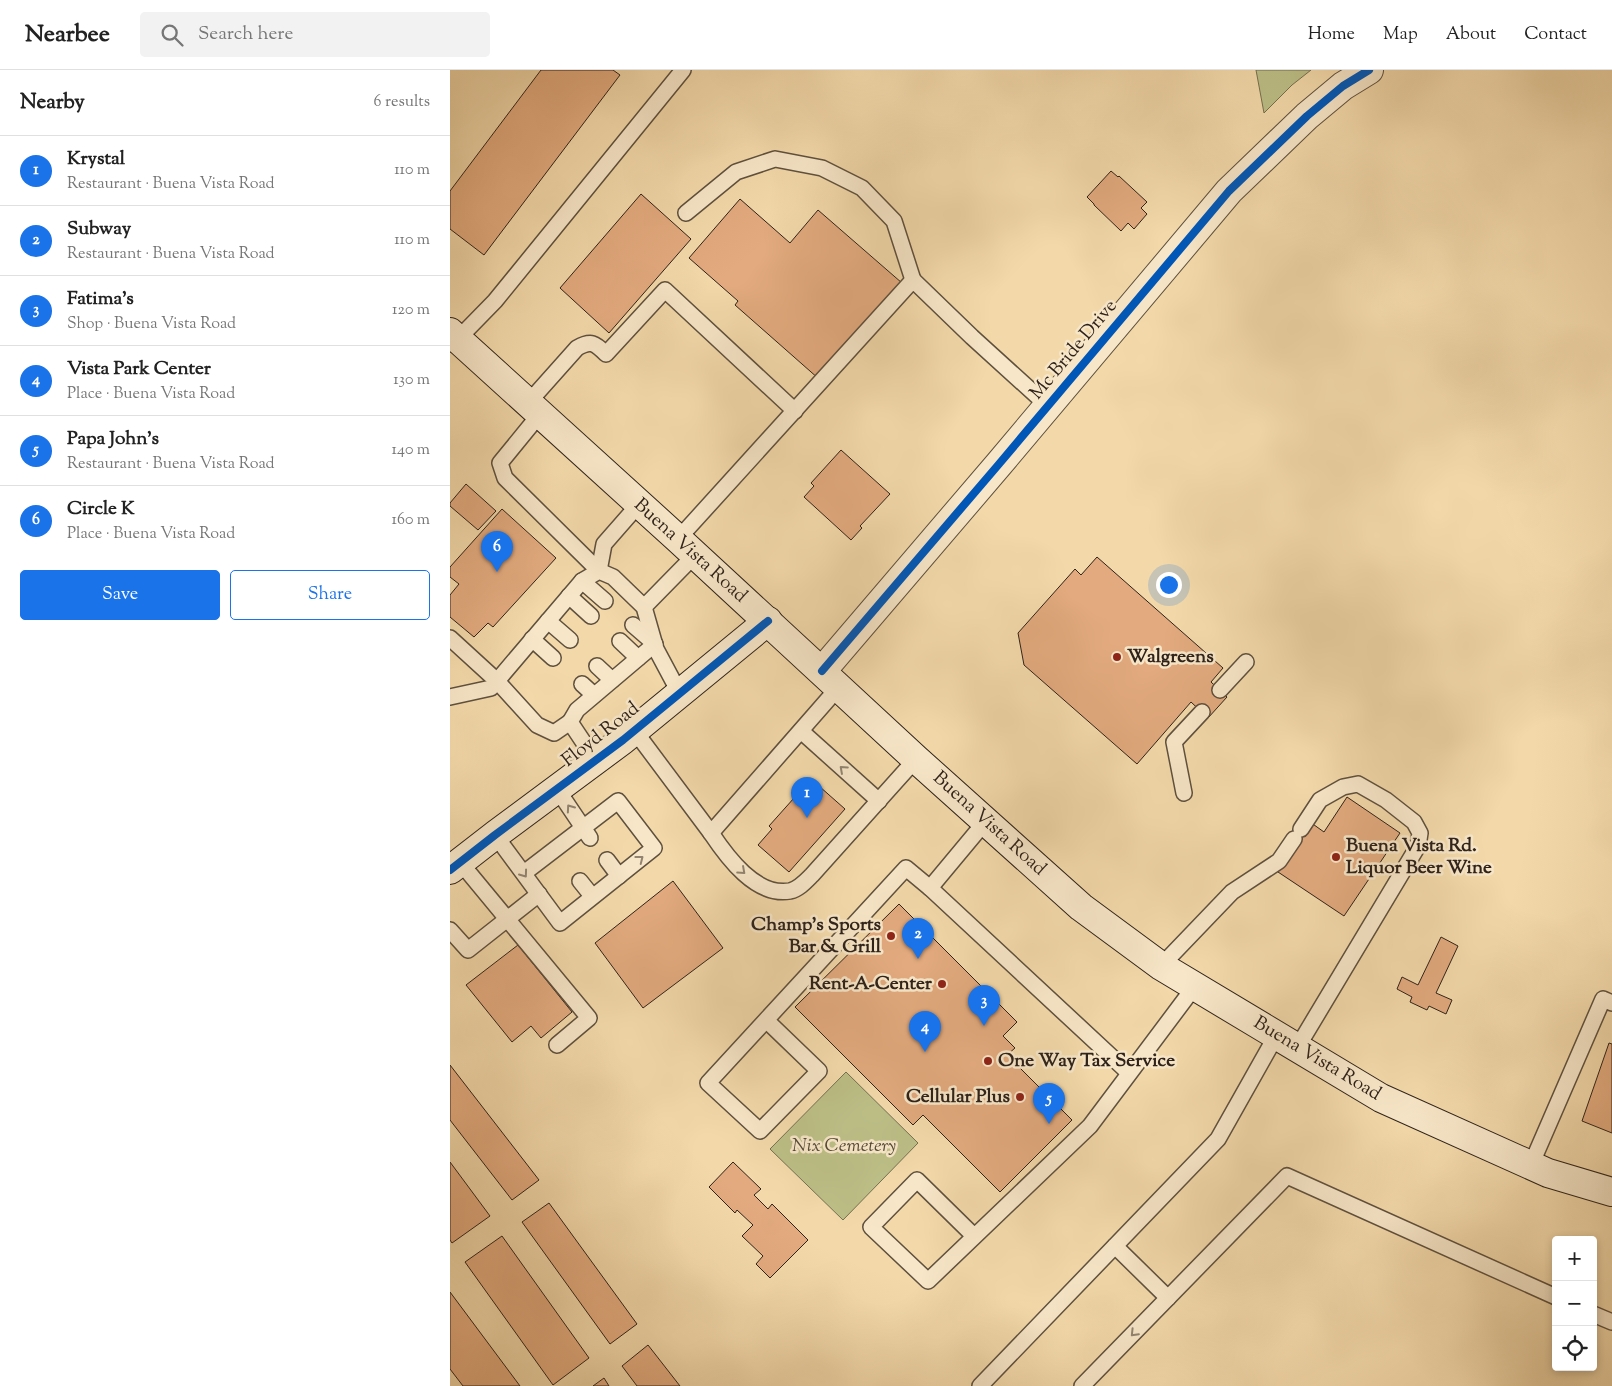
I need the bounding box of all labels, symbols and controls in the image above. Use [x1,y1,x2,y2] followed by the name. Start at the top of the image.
[140,12,490,57] search box
[25,18,110,52] text: Nearbee
[158,21,186,49] icon: search
[198,21,293,48] text: Search here
[1308,22,1355,48] text: Home
[1383,22,1418,48] text: Map
[1446,22,1496,48] text: About
[1524,22,1587,48] text: Contact
[20,88,85,118] text: Nearby
[374,91,430,114] text: 6 results
[67,146,125,173] text: Krystal
[33,159,39,182] text: 1
[394,159,430,182] text: 110 m
[67,173,275,196] text: Restaurant · Buena Vista Road
[67,216,131,243] text: Subway
[32,229,40,252] text: 2
[394,229,430,252] text: 110 m
[67,243,275,266] text: Restaurant · Buena Vista Road
[67,286,134,313] text: Fatima's
[1024,294,1124,406] street label: Mc Bride Drive
[33,299,39,322] text: 3
[392,299,430,322] text: 120 m
[67,313,236,336] text: Shop · Buena Vista Road
[67,356,211,383] text: Vista Park Center
[32,369,40,392] text: 4
[393,369,430,392] text: 130 m
[67,383,235,406] text: Place · Buena Vista Road
[67,426,159,453] text: Papa John's
[33,439,39,462] text: 5
[392,439,430,462] text: 140 m
[67,453,275,476] text: Restaurant · Buena Vista Road
[627,492,753,610] street label: Buena Vista Road
[67,496,135,523] text: Circle K
[32,509,40,532] text: 6
[392,509,430,532] text: 160 m
[67,523,235,546] text: Place · Buena Vista Road
[481,531,513,572] pin: 6
[20,570,220,620] button: Save
[230,570,430,620] button: Share
[1156,572,1182,598] your location
[1127,644,1214,671] place label: Walgreens
[1111,651,1123,663] marker: Walgreens
[556,696,646,774] street label: Floyd Road
[926,765,1052,883] street label: Buena Vista Road
[839,766,848,775] one-way arrow
[791,777,823,818] pin: 1
[567,805,576,814] one-way arrow
[1346,833,1492,882] place label: Buena Vista Rd. Liquor Beer Wine
[1330,851,1342,863] marker: Buena Vista Rd. Liquor Beer Wine
[634,857,643,865] one-way arrow
[736,865,745,874] one-way arrow
[519,868,527,877] one-way arrow
[751,912,882,961] place label: Champ's Sports Bar & Grill
[902,918,934,959] pin: 2
[885,930,897,942] marker: Champ's Sports Bar & Grill
[809,971,933,998] place label: Rent-A-Center
[936,978,948,990] marker: Rent-A-Center
[968,985,1000,1026] pin: 3
[1248,1010,1386,1108] street label: Buena Vista Road
[909,1011,941,1052] pin: 4
[998,1048,1175,1075] place label: One Way Tax Service
[982,1055,994,1067] marker: One Way Tax Service
[1033,1083,1065,1124] pin: 5
[906,1084,1011,1111] place label: Cellular Plus
[1014,1091,1026,1103] marker: Cellular Plus
[792,1133,896,1160] park label: Nix Cemetery
[1552,1236,1597,1371] map controls
[1552,1236,1597,1281] button: +
[1552,1281,1597,1326] button: −
[1552,1326,1597,1371] button: locate
[1131,1327,1140,1336] one-way arrow

